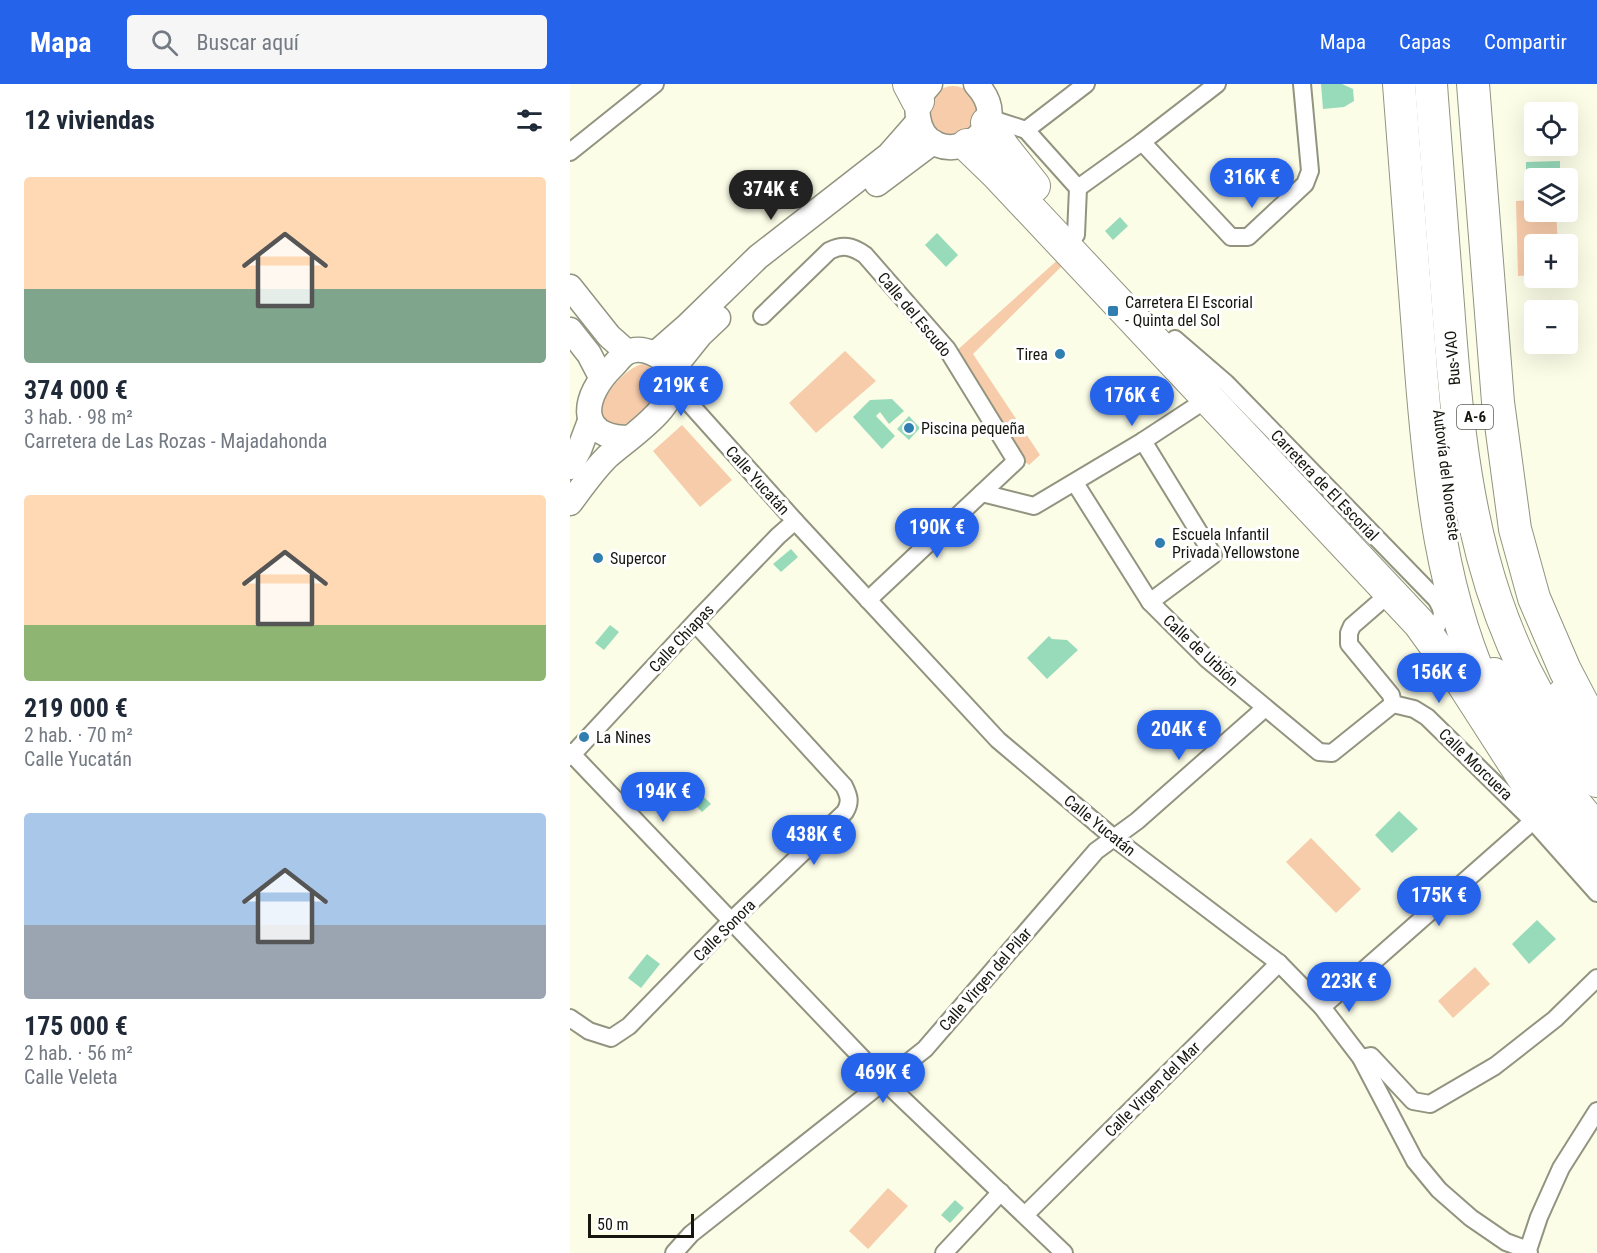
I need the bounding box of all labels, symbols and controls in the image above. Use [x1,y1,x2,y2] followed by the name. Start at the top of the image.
[127,15,547,69] search box
[30,26,91,59] text: Mapa
[148,26,181,59] icon: search
[196,30,299,55] text: Buscar aquí
[1320,30,1366,54] text: Mapa
[1399,30,1451,54] text: Capas
[1484,30,1567,54] text: Compartir
[1524,102,1578,354] map controls
[1524,102,1578,156] button: locate
[513,104,546,137] icon: filters
[24,105,155,135] text: 12 viviendas
[1203,158,1301,209] pin: 316K €
[1224,165,1280,189] text: 316K €
[1524,168,1578,222] button: layers
[722,170,820,221] pin: 374K €
[743,177,799,201] text: 374K €
[231,216,339,324] icon: home
[1524,234,1578,288] button: +
[874,268,955,360] street label: Calle del Escudo
[1125,293,1253,330] place label: Carretera El Escorial - Quinta del Sol
[1524,300,1578,354] button: −
[1106,304,1120,318] marker: Carretera El Escorial - Quinta del Sol
[1441,330,1464,386] street label: Bus-VAO
[1016,345,1048,364] place label: Tirea
[1053,347,1067,361] marker: Tirea
[632,366,730,417] pin: 219K €
[653,373,709,397] text: 219K €
[24,375,128,405] text: 374 000 €
[1083,376,1181,427] pin: 176K €
[1104,383,1160,407] text: 176K €
[24,405,133,429] text: 3 hab. · 98 m²
[1457,405,1493,429] road number: A-6
[1429,408,1464,542] street label: Autovía del Noroeste
[921,419,1025,438] place label: Piscina pequeña
[902,421,916,435] marker: Piscina pequeña
[1267,426,1383,545] street label: Carretera de El Escorial
[24,429,327,453] text: Carretera de Las Rozas - Majadahonda
[722,442,794,519] street label: Calle Yucatán
[888,508,986,559] pin: 190K €
[909,515,965,539] text: 190K €
[1172,525,1299,562] place label: Escuela Infantil Privada Yellowstone
[231,534,339,642] icon: home
[1153,536,1167,550] marker: Escuela Infantil Privada Yellowstone
[610,549,667,568] place label: Supercor
[591,551,605,565] marker: Supercor
[645,600,718,676] street label: Calle Chiapas
[1159,611,1242,690] street label: Calle de Urbión
[1390,653,1488,704] pin: 156K €
[1411,660,1467,684] text: 156K €
[24,693,128,723] text: 219 000 €
[1130,710,1228,761] pin: 204K €
[1151,717,1207,741] text: 204K €
[24,723,133,747] text: 2 hab. · 70 m²
[1435,725,1516,804] street label: Calle Morcuera
[596,728,651,747] place label: La Nines
[577,730,591,744] marker: La Nines
[24,747,132,771] text: Calle Yucatán
[614,772,712,823] pin: 194K €
[635,779,691,803] text: 194K €
[1060,791,1139,860] street label: Calle Yucatán
[765,815,863,866] pin: 438K €
[786,822,842,846] text: 438K €
[231,852,339,960] icon: home
[1390,876,1488,927] pin: 175K €
[1411,883,1467,907] text: 175K €
[689,895,759,965] street label: Calle Sonora
[935,924,1036,1035] street label: Calle Virgen del Pilar
[1300,962,1398,1013] pin: 223K €
[1321,969,1377,993] text: 223K €
[24,1011,128,1041] text: 175 000 €
[1101,1038,1204,1141] street label: Calle Virgen del Mar
[24,1041,133,1065] text: 2 hab. · 56 m²
[834,1053,932,1104] pin: 469K €
[855,1060,911,1084] text: 469K €
[24,1065,118,1089] text: Calle Veleta
[588,1211,694,1238] scale bar
[597,1215,629,1234] text: 50 m

